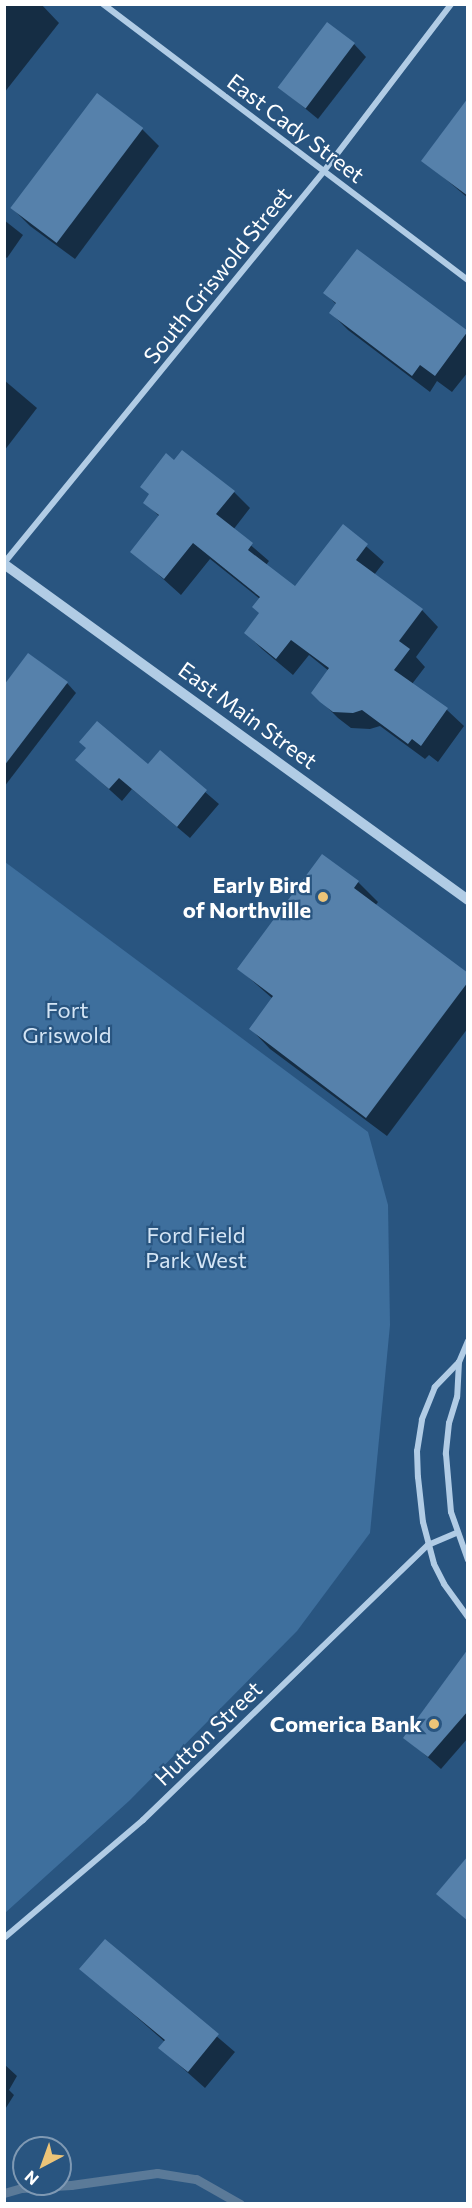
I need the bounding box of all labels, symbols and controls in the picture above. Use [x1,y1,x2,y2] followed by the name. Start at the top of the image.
[222,68,370,188] street label: East Cady Street
[138,181,296,369] street label: South Griswold Street
[174,656,322,774] street label: East Main Street
[183,871,311,922] place label: Early Bird of Northville
[316,890,330,904] marker: Early Bird of Northville
[22,996,112,1048] park label: Fort Griswold
[145,1221,247,1272] park label: Ford Field Park West
[149,1675,267,1791] street label: Hutton Street
[270,1711,422,1737] place label: Comerica Bank
[427,1717,441,1731] marker: Comerica Bank
[12,2136,72,2196] north arrow
[20,2167,42,2190] text: N

